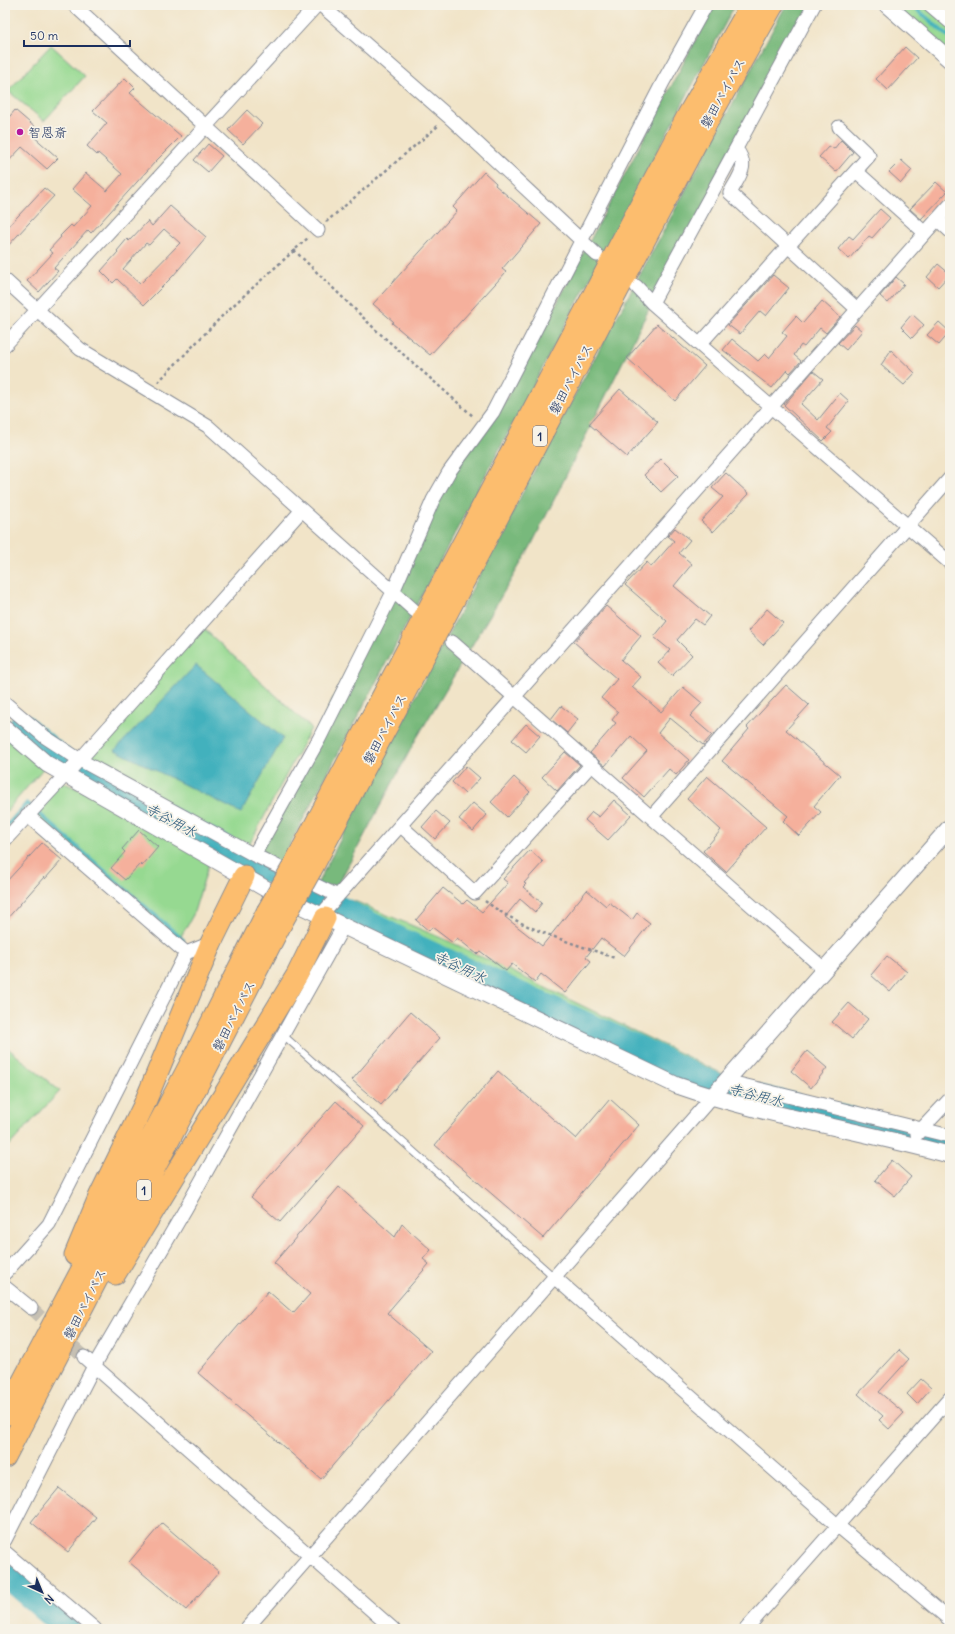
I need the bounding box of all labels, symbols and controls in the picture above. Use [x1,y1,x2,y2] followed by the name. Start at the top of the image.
[24,22,130,48] scale bar
[30,28,59,43] text: 50 m
[697,55,749,131] street label: 磐田バイパス
[28,124,67,141] place label: 智恩斎
[15,127,25,137] marker: 智恩斎
[545,341,597,417] street label: 磐田バイパス
[533,426,547,446] road number: 1
[359,691,411,767] street label: 磐田バイパス
[142,799,200,841] water label: 寺谷用水
[431,947,489,987] water label: 寺谷用水
[209,978,259,1054] street label: 磐田バイパス
[727,1079,785,1111] water label: 寺谷用水
[137,1180,151,1200] road number: 1
[60,1266,110,1342] street label: 磐田バイパス
[22,1572,62,1612] north arrow
[41,1592,57,1607] text: N

